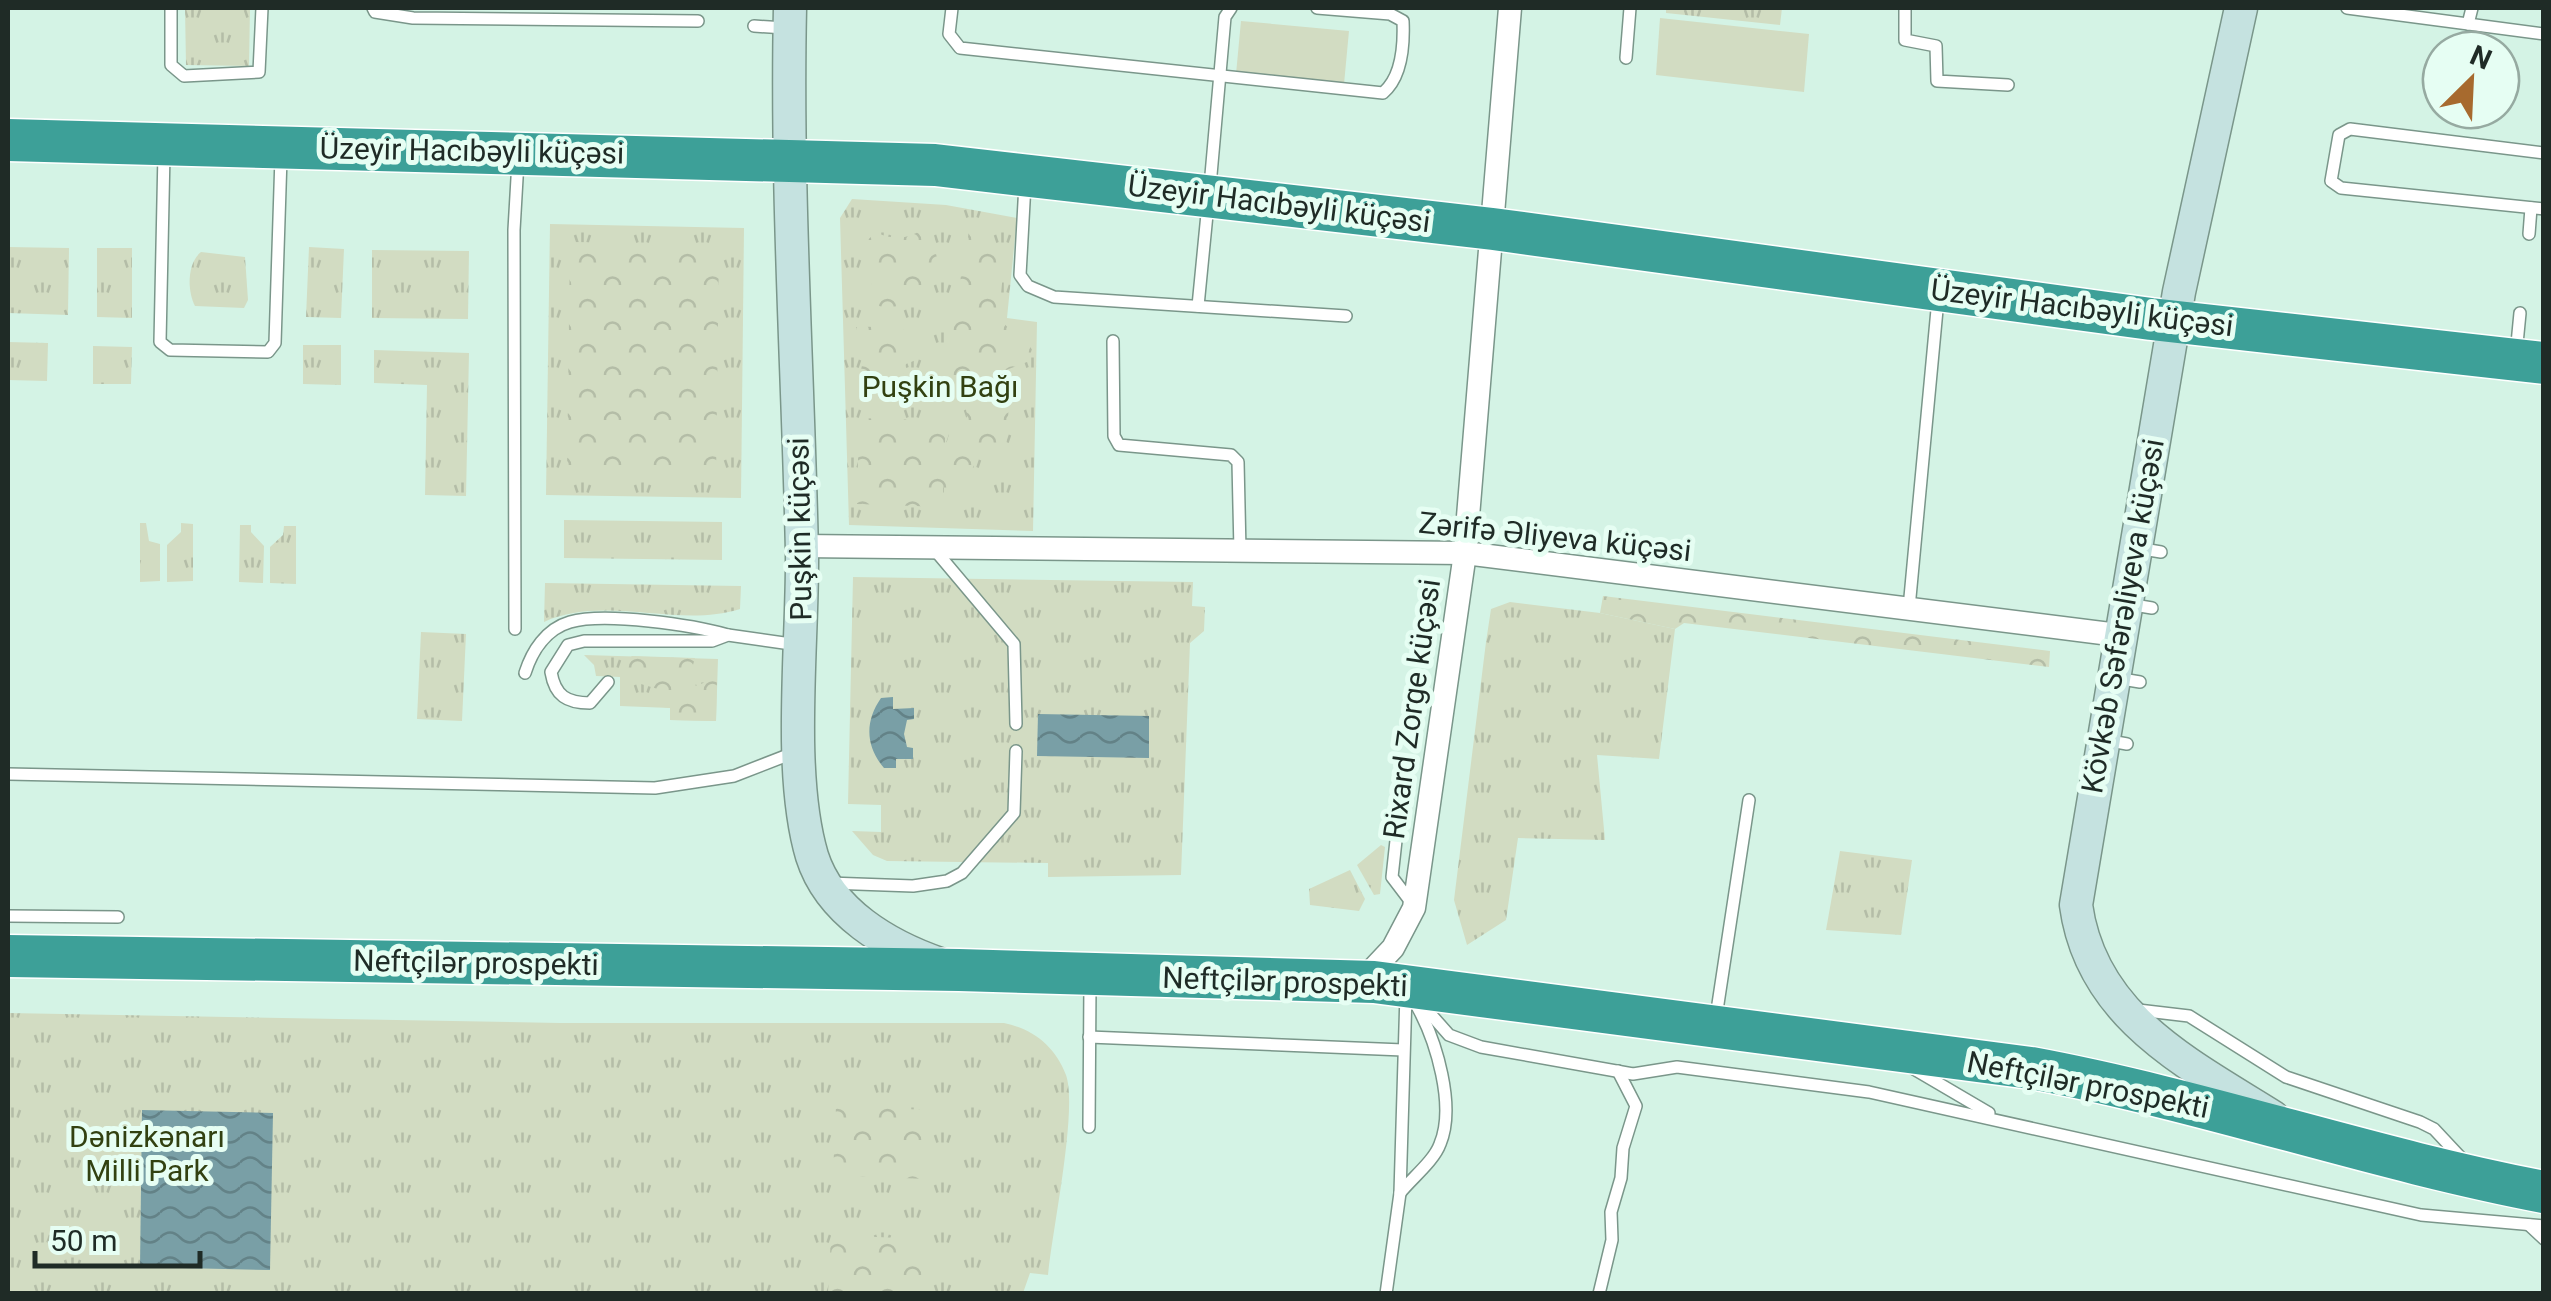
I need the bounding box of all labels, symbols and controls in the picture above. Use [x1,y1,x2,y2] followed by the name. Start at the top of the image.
[2421,30,2521,130] north arrow
[2465,39,2497,77] text: N
[319,130,625,171] street label: Üzeyir Hacıbəyli küçəsi
[1126,168,1432,239] street label: Üzeyir Hacıbəyli küçəsi
[1929,272,2235,343] street label: Üzeyir Hacıbəyli küçəsi
[862,369,1018,404] park label: Puşkin Bağı
[2074,436,2171,796] street label: Kövkəb Səfərəliyeva küçəsi
[780,437,819,621] street label: Puşkin küçəsi
[1417,505,1693,568] street label: Zərifə Əliyeva küçəsi
[1376,577,1447,841] street label: Rixard Zorge küçəsi
[353,943,599,982] street label: Neftçilər prospekti
[1162,960,1408,1003] street label: Neftçilər prospekti
[1964,1044,2212,1125] street label: Neftçilər prospekti
[69,1119,225,1188] park label: Dənizkənarı Milli Park
[35,1206,200,1268] scale bar
[50,1223,117,1258] text: 50 m

